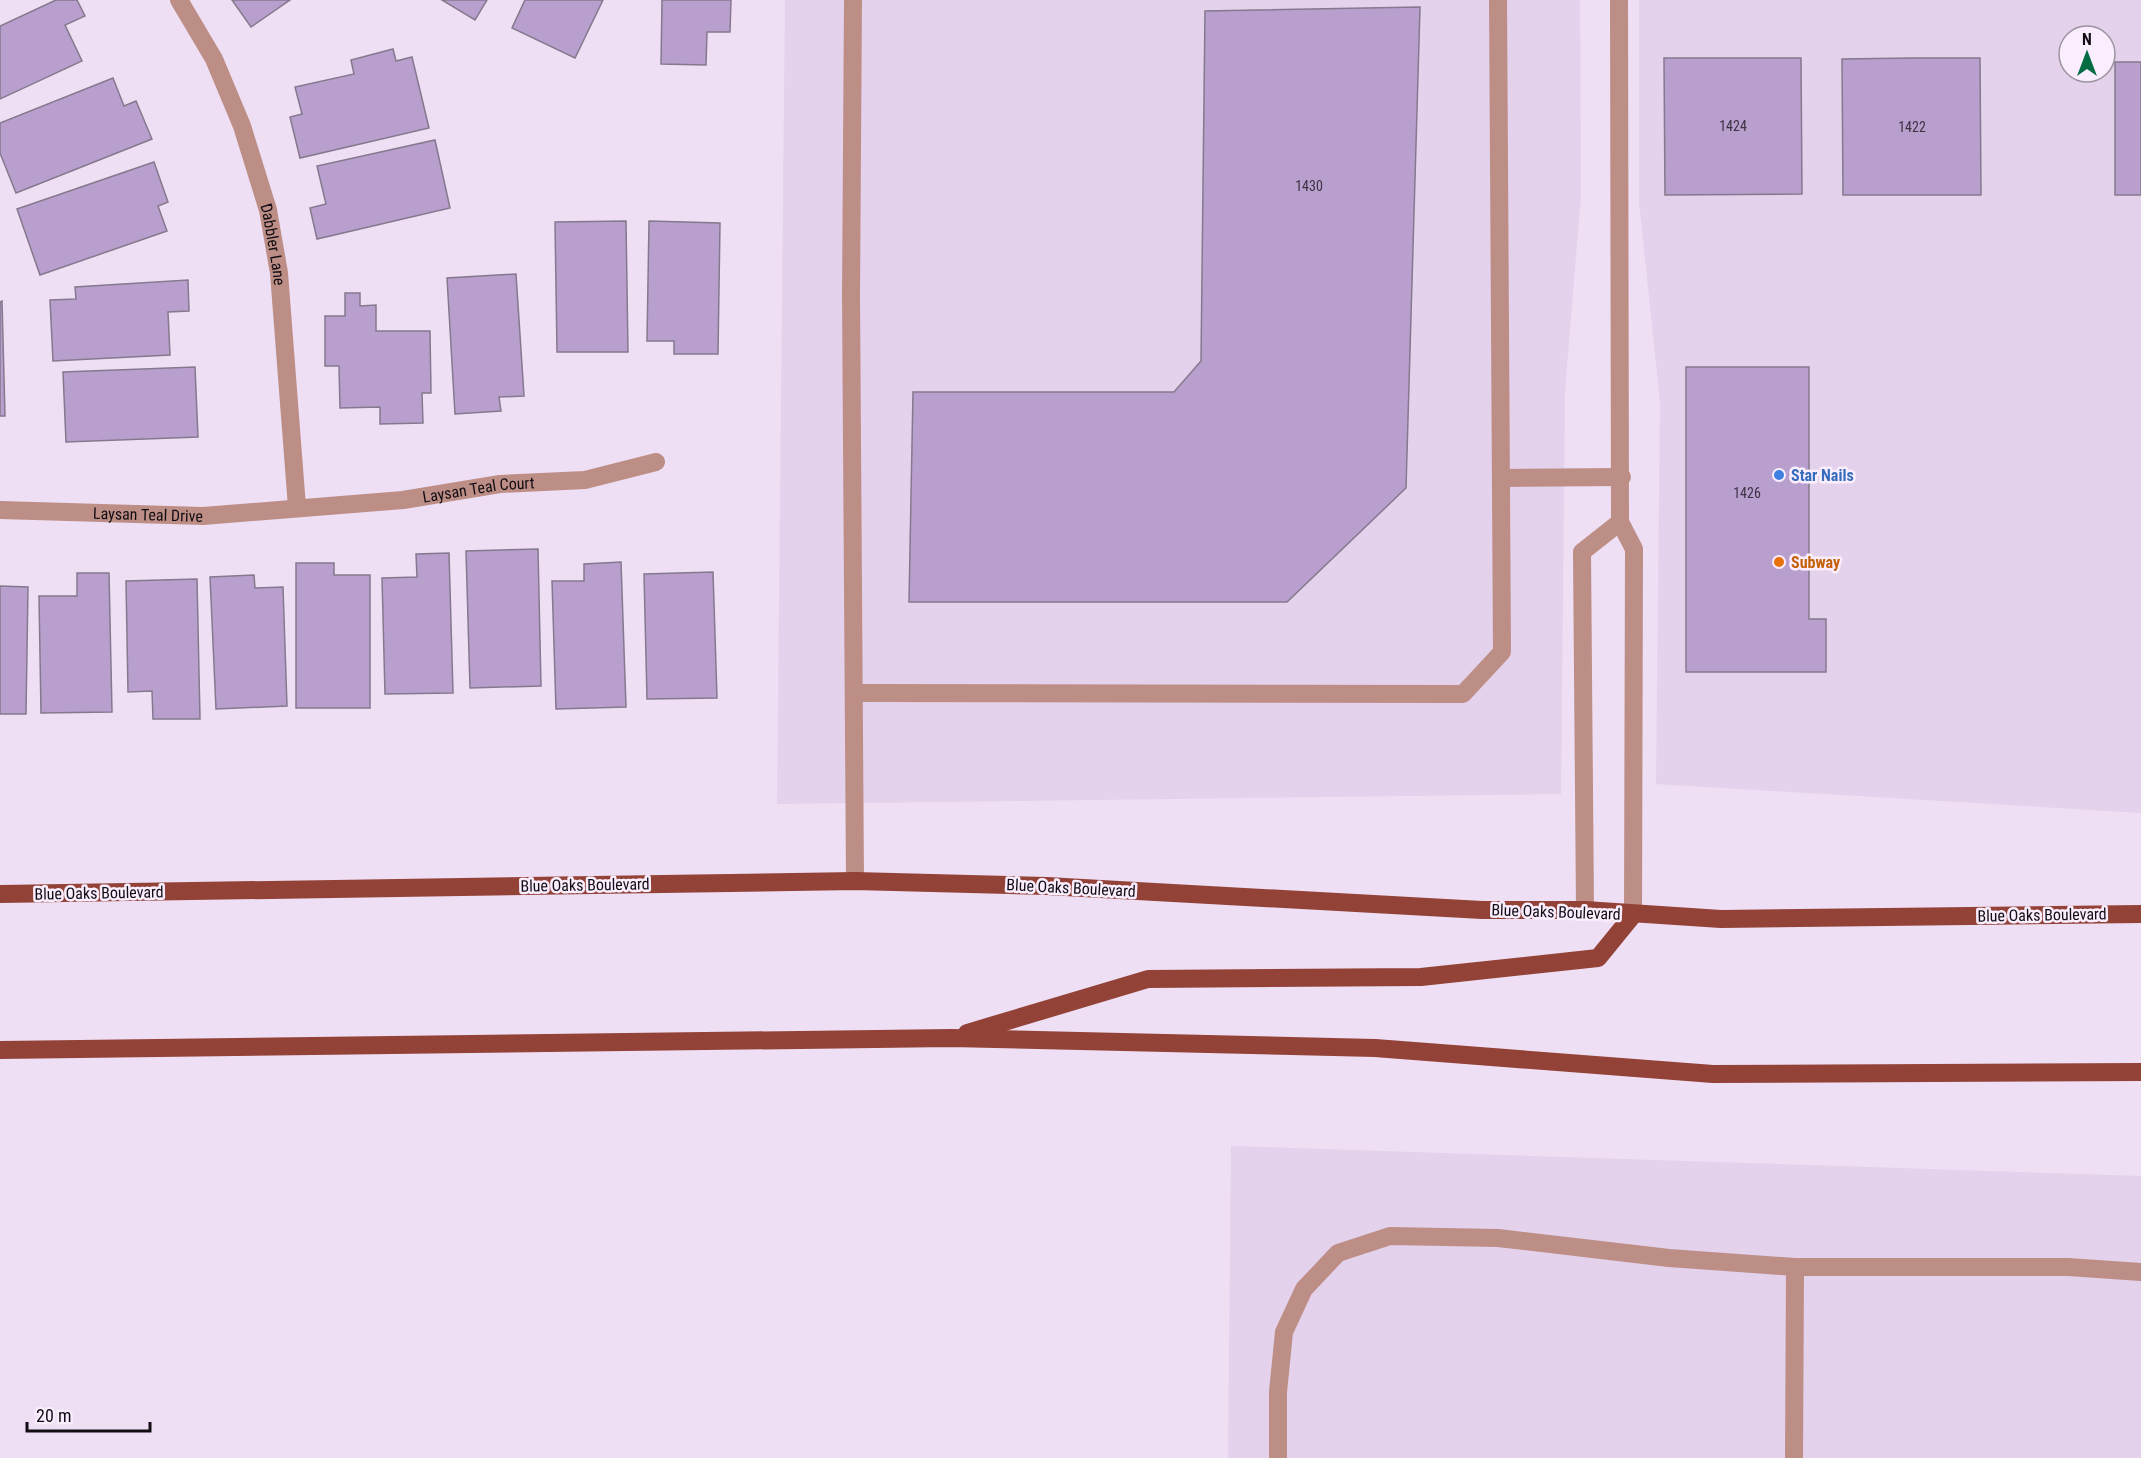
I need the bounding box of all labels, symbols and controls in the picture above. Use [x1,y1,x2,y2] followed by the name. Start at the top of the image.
[2057,24,2117,84] north arrow
[2082,30,2092,49] text: N
[1719,118,1747,134] house number: 1424
[1898,119,1926,135] house number: 1422
[1295,178,1323,194] house number: 1430
[257,201,289,286] street label: Dabbler Lane
[1791,466,1854,485] place label: Star Nails
[1772,468,1786,482] marker: Star Nails
[421,473,535,506] street label: Laysan Teal Court
[1733,485,1761,501] house number: 1426
[93,503,203,525] street label: Laysan Teal Drive
[1791,553,1840,572] place label: Subway
[1772,555,1786,569] marker: Subway
[520,874,650,896] street label: Blue Oaks Boulevard
[1006,875,1136,901] street label: Blue Oaks Boulevard
[34,882,164,904] street label: Blue Oaks Boulevard
[1491,900,1621,924] street label: Blue Oaks Boulevard
[1977,904,2107,926] street label: Blue Oaks Boulevard
[27,1395,150,1433] scale bar
[36,1405,71,1426] text: 20 m

